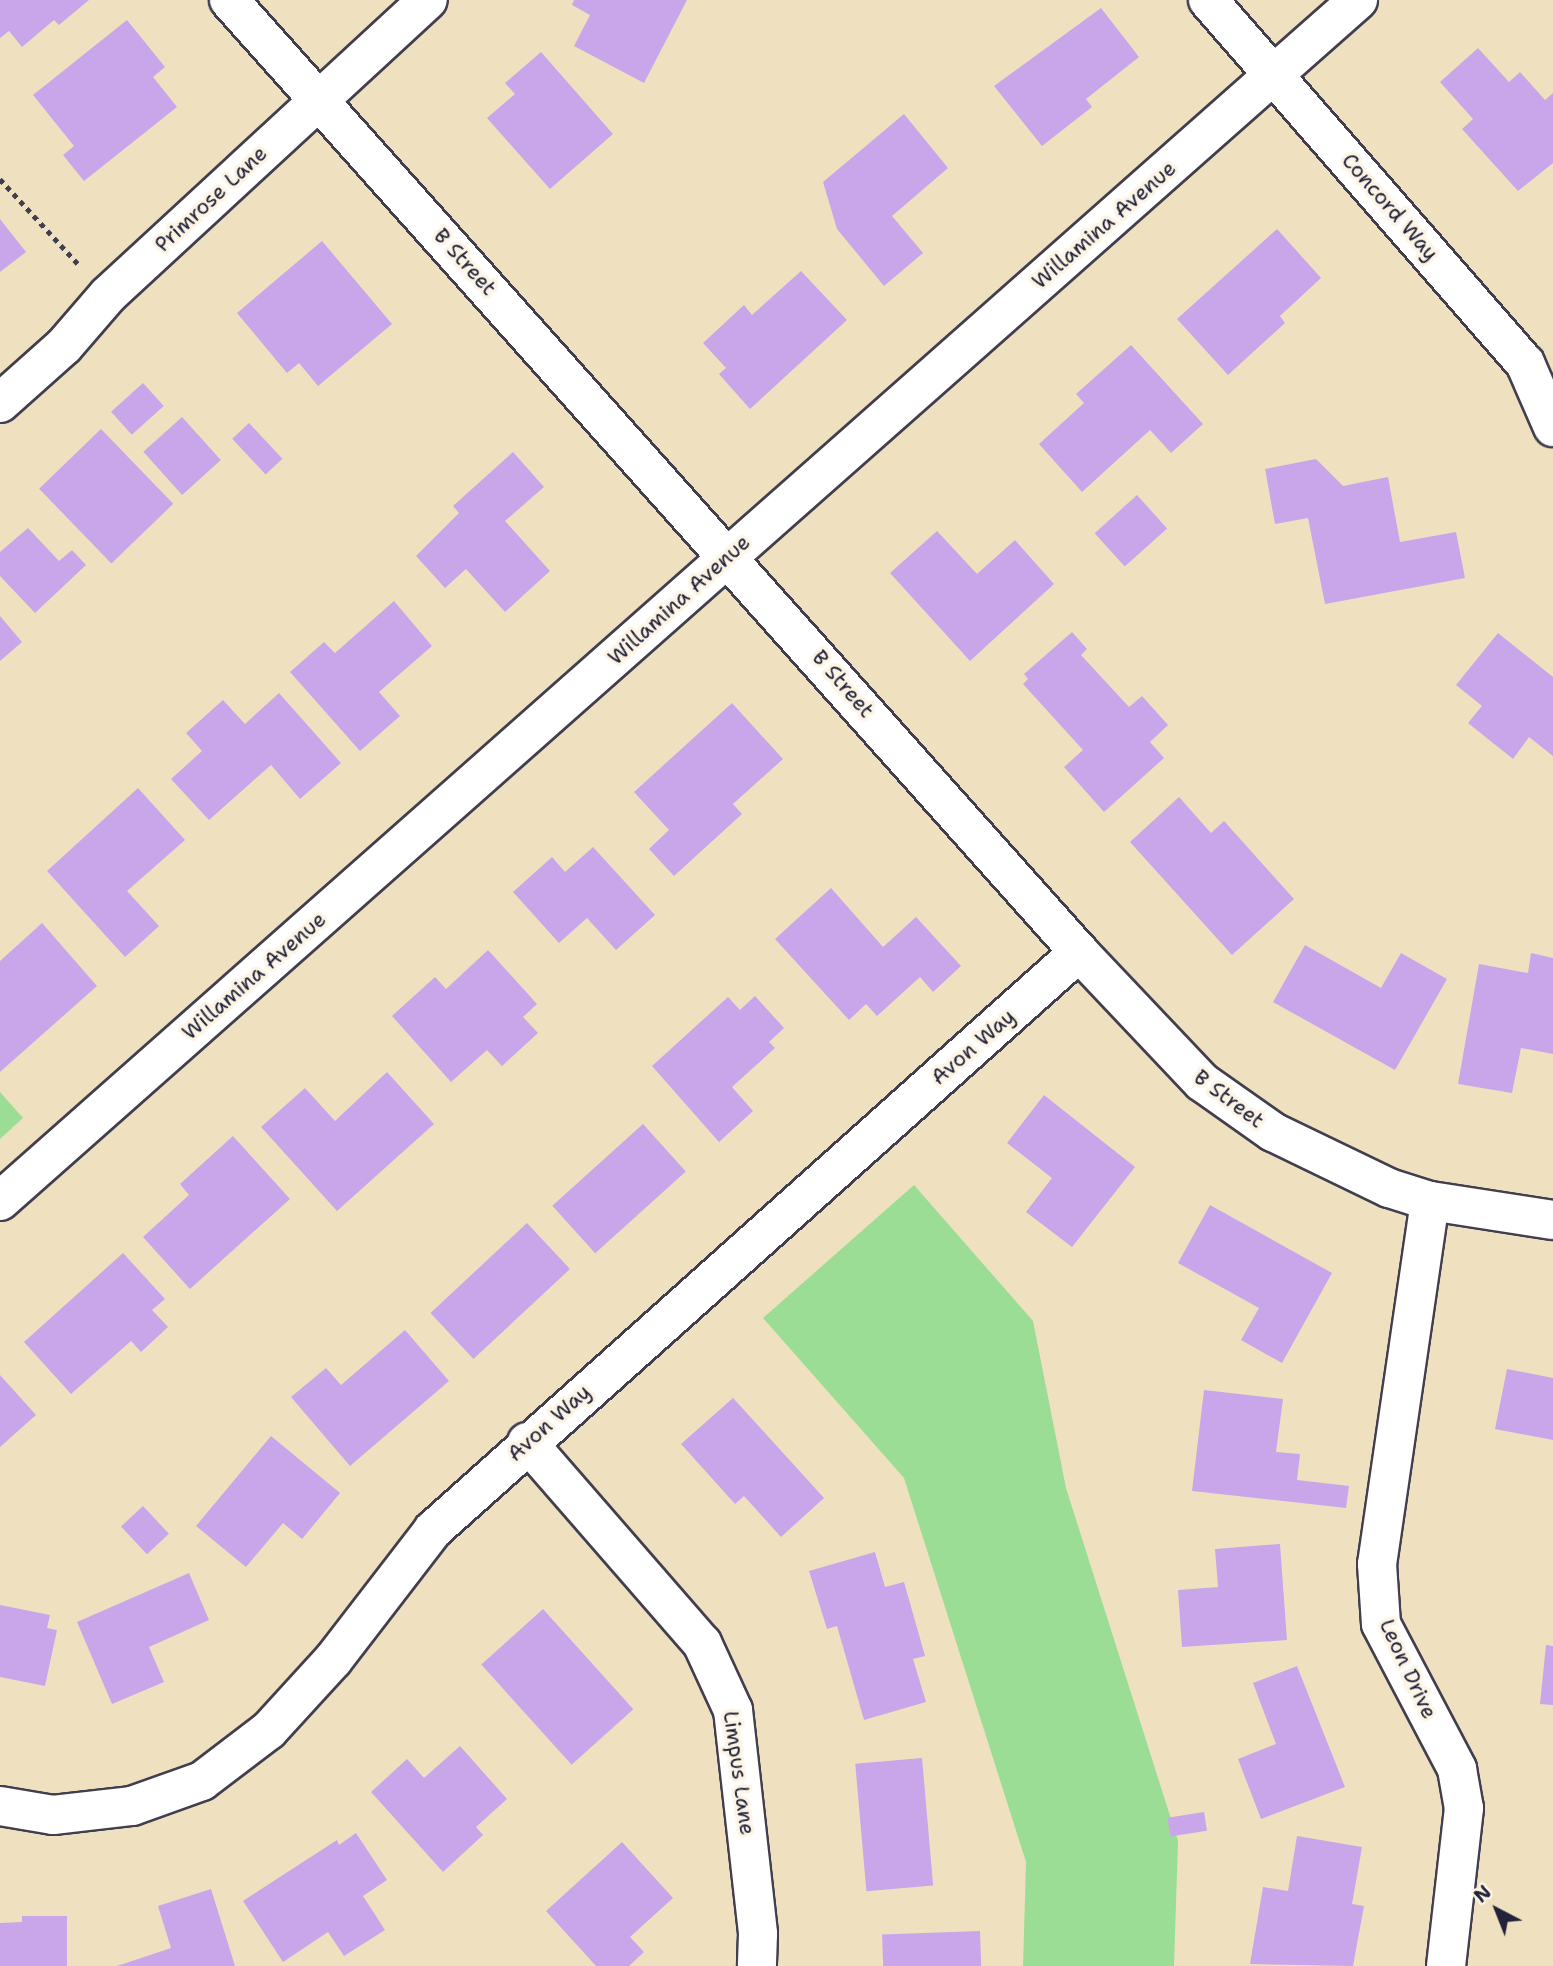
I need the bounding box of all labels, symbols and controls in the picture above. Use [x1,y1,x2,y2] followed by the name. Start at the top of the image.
[150,141,272,257] street label: Primrose Lane
[1336,148,1444,266] street label: Concord Way
[1027,156,1181,294] street label: Willamina Avenue
[428,223,502,301] street label: B Street
[603,530,755,670] street label: Willamina Avenue
[807,645,879,723] street label: B Street
[177,907,331,1045] street label: Willamina Avenue
[926,1004,1020,1090] street label: Avon Way
[1189,1064,1269,1134] street label: B Street
[502,1379,596,1467] street label: Avon Way
[1374,1615,1442,1723] street label: Leon Drive
[718,1709,760,1837] street label: Limpus Lane
[1462,1875,1532,1945] north arrow
[1469,1880,1497,1908] text: N

